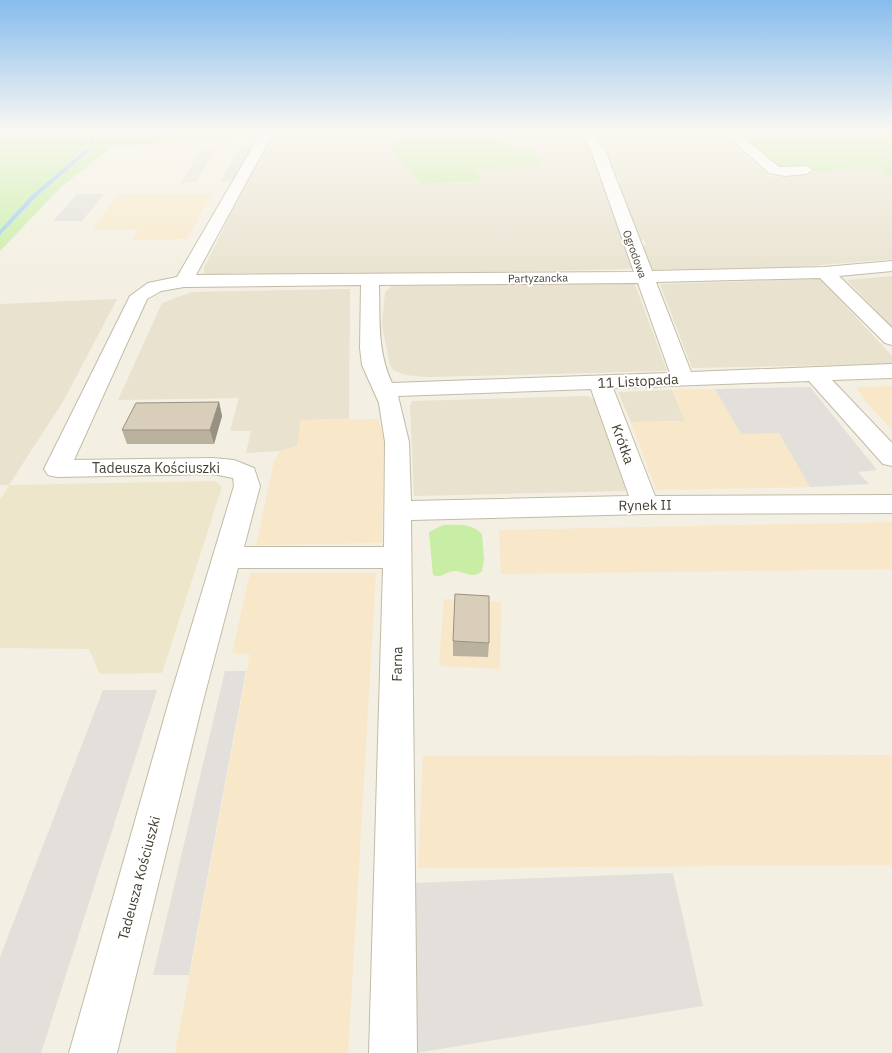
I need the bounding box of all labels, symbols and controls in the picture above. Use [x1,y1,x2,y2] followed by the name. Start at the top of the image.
[620,228,650,280] street label: Ogrodowa
[508,270,568,286] street label: Partyzancka
[597,370,680,392] street label: 11 Listopada
[607,421,639,467] street label: Krótka
[92,459,220,477] street label: Tadeusza Kościuszki
[618,496,672,514] street label: Rynek II
[388,646,406,682] street label: Farna
[114,814,164,942] street label: Tadeusza Kościuszki

